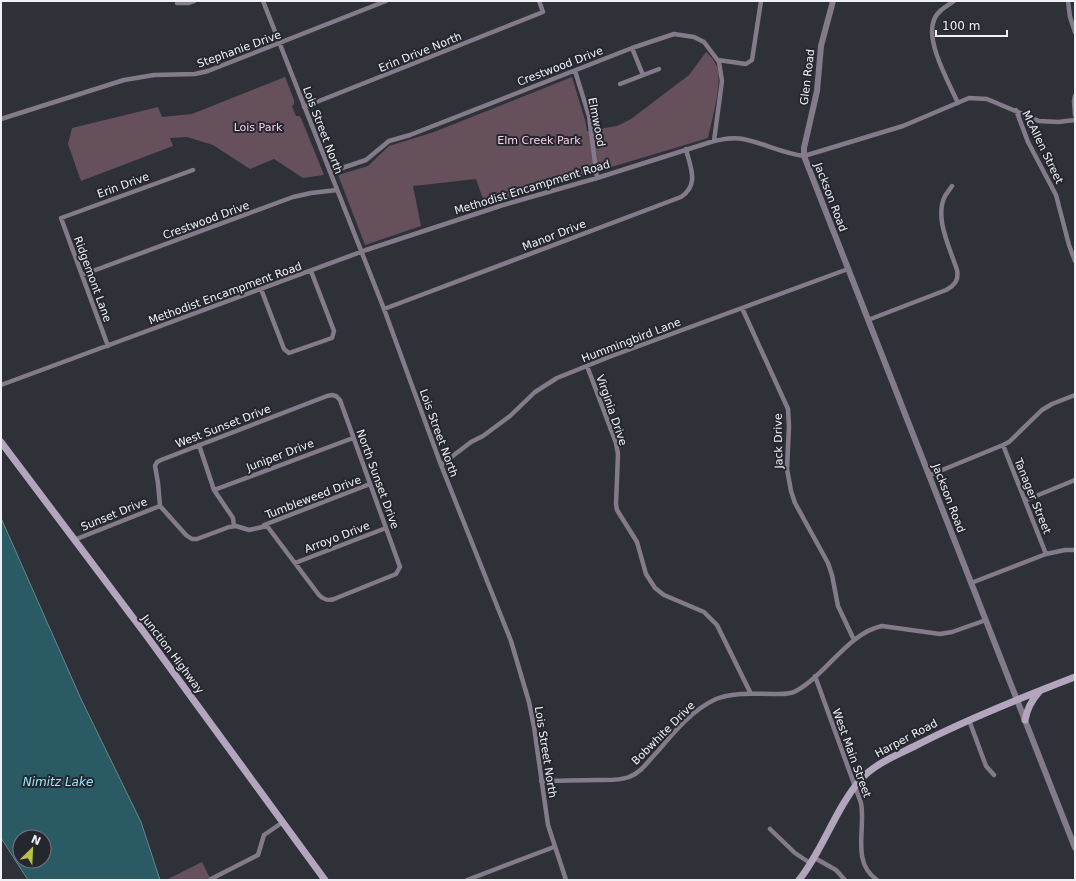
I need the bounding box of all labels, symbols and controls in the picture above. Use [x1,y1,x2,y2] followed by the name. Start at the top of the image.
[936,12,1007,38] scale bar
[942,19,980,33] text: 100 m
[195,28,283,71] street label: Stephanie Drive
[377,30,464,75] street label: Erin Drive North
[515,44,605,89] street label: Crestwood Drive
[798,48,817,106] street label: Glen Road
[300,85,345,176] street label: Lois Street North
[585,96,608,148] street label: Elmwood
[1019,108,1066,187] street label: McAllen Street
[234,121,283,134] park label: Lois Park
[497,134,581,147] park label: Elm Creek Park
[453,158,612,217] street label: Methodist Encampment Road
[811,160,850,234] street label: Jackson Road
[95,170,151,201] street label: Erin Drive
[161,199,251,242] street label: Crestwood Drive
[520,217,588,254] street label: Manor Drive
[71,235,114,324] street label: Ridgemont Lane
[147,260,304,327] street label: Methodist Encampment Road
[580,315,683,365] street label: Hummingbird Lane
[593,373,630,448] street label: Virginia Drive
[417,387,460,479] street label: Lois Street North
[174,402,273,451] street label: West Sunset Drive
[772,413,785,470] street label: Jack Drive
[353,428,402,531] street label: North Sunset Drive
[244,437,316,475] street label: Juniper Drive
[1011,455,1054,537] street label: Tanager Street
[929,461,968,535] street label: Jackson Road
[262,473,363,522] street label: Tumbleweed Drive
[79,495,150,534] street label: Sunset Drive
[303,519,372,556] street label: Arroyo Drive
[138,612,207,697] street label: Junction Highway
[629,699,698,768] street label: Bobwhite Drive
[532,705,559,799] street label: Lois Street North
[829,707,874,800] street label: West Main Street
[873,717,940,760] street label: Harper Road
[23,775,93,789] water label: Nimitz Lake
[12,829,52,869] north arrow
[29,833,43,848] text: N

